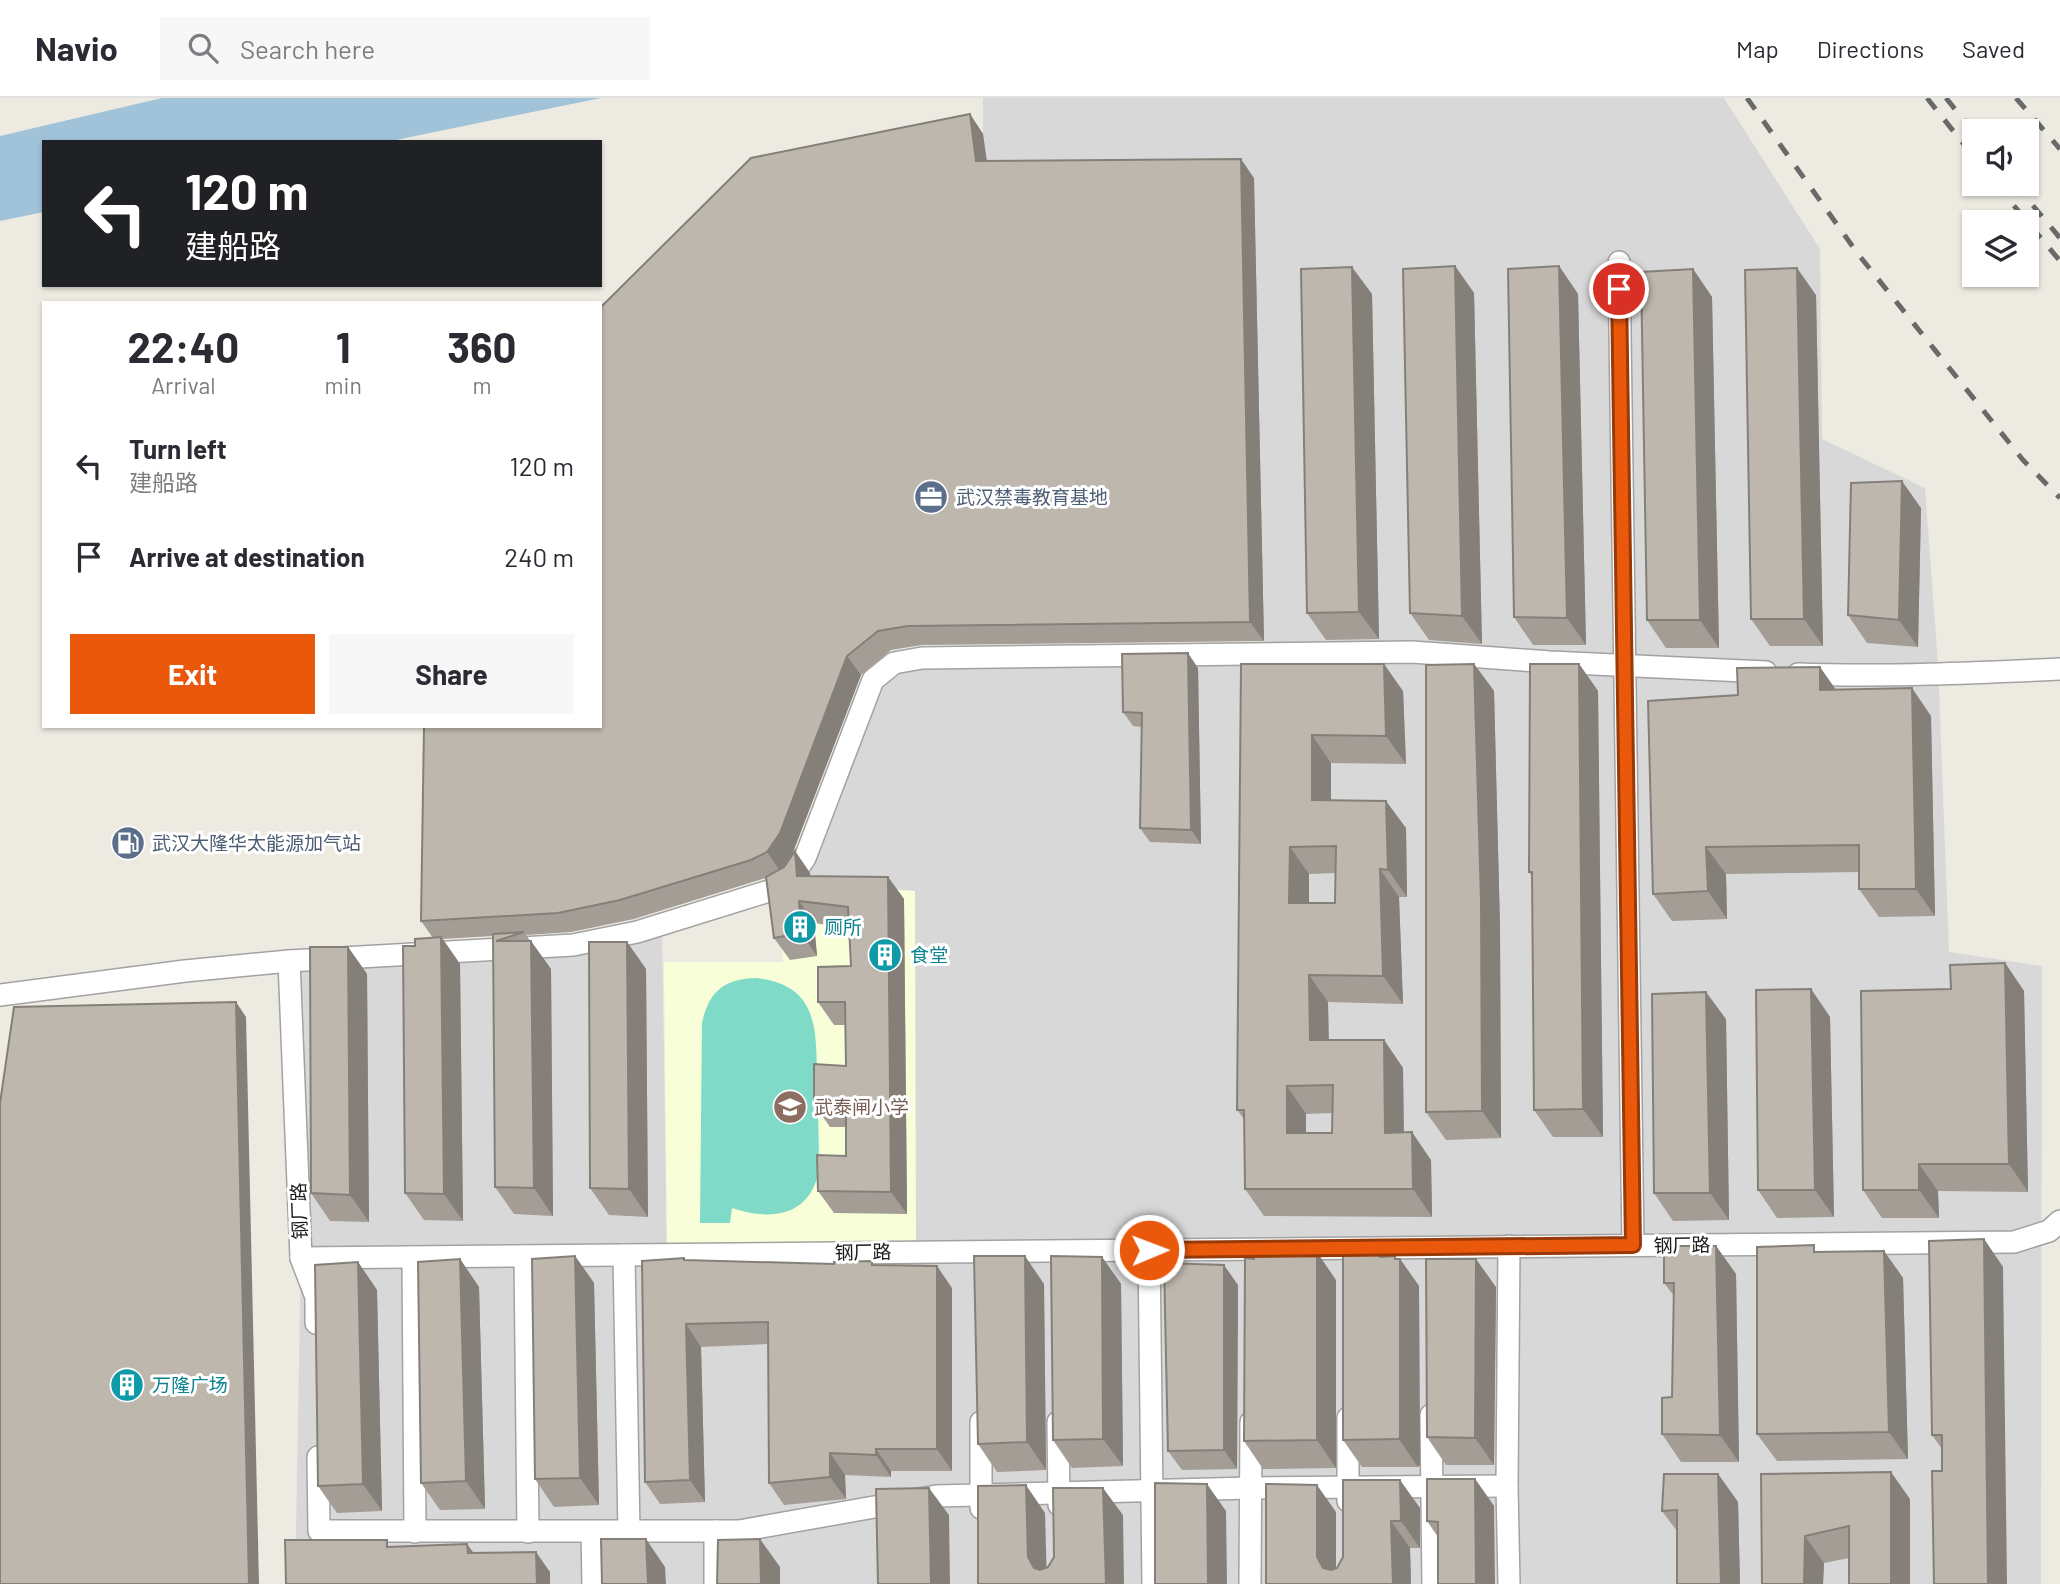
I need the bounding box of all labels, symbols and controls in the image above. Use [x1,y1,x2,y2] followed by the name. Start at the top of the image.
[160,17,650,80] search box
[35,28,118,68] text: Navio
[184,29,222,67] icon: search
[240,33,375,64] text: Search here
[1736,34,1779,63] text: Map
[1817,34,1924,63] text: Directions
[1962,34,2025,63] text: Saved
[1962,119,2039,287] map controls
[1962,119,2039,196] button: sound
[185,161,308,220] text: 120 m
[70,168,161,259] icon: left
[1962,210,2039,287] button: layers
[185,226,281,264] text: 建船路
[1589,259,1649,319] pin
[1600,270,1638,308] icon: arrive
[127,321,239,371] text: 22:40
[336,321,351,371] text: 1
[447,321,517,371] text: 360
[151,371,215,399] text: Arrival
[325,371,362,399] text: min
[472,371,491,399] text: m
[129,433,227,464] text: Turn left
[70,447,108,485] icon: left
[510,450,574,481] text: 120 m
[129,468,198,496] text: 建船路
[912,478,950,516] office icon: 武汉禁毒教育基地
[956,485,1108,508] place label: 武汉禁毒教育基地
[70,538,108,576] icon: arrive
[129,541,365,572] text: Arrive at destination
[504,541,574,572] text: 240 m
[70,634,315,714] button: Exit
[329,634,574,714] button: Share
[109,824,147,862] fuel station icon: 武汉大隆华太能源加气站
[152,831,361,854] place label: 武汉大隆华太能源加气站
[781,908,819,946] building icon: 厕所
[824,915,862,938] place label: 厕所
[866,936,904,974] building icon: 食堂
[910,943,948,966] place label: 食堂
[771,1088,809,1126] school or university icon: 武泰闸小学
[814,1095,909,1118] place label: 武泰闸小学
[286,1182,311,1240] street label: 钢厂路
[1112,1213,1186,1287] position arrow
[1653,1233,1711,1256] street label: 钢厂路
[834,1240,892,1263] street label: 钢厂路
[108,1366,146,1404] building icon: 万隆广场
[152,1373,228,1396] place label: 万隆广场

